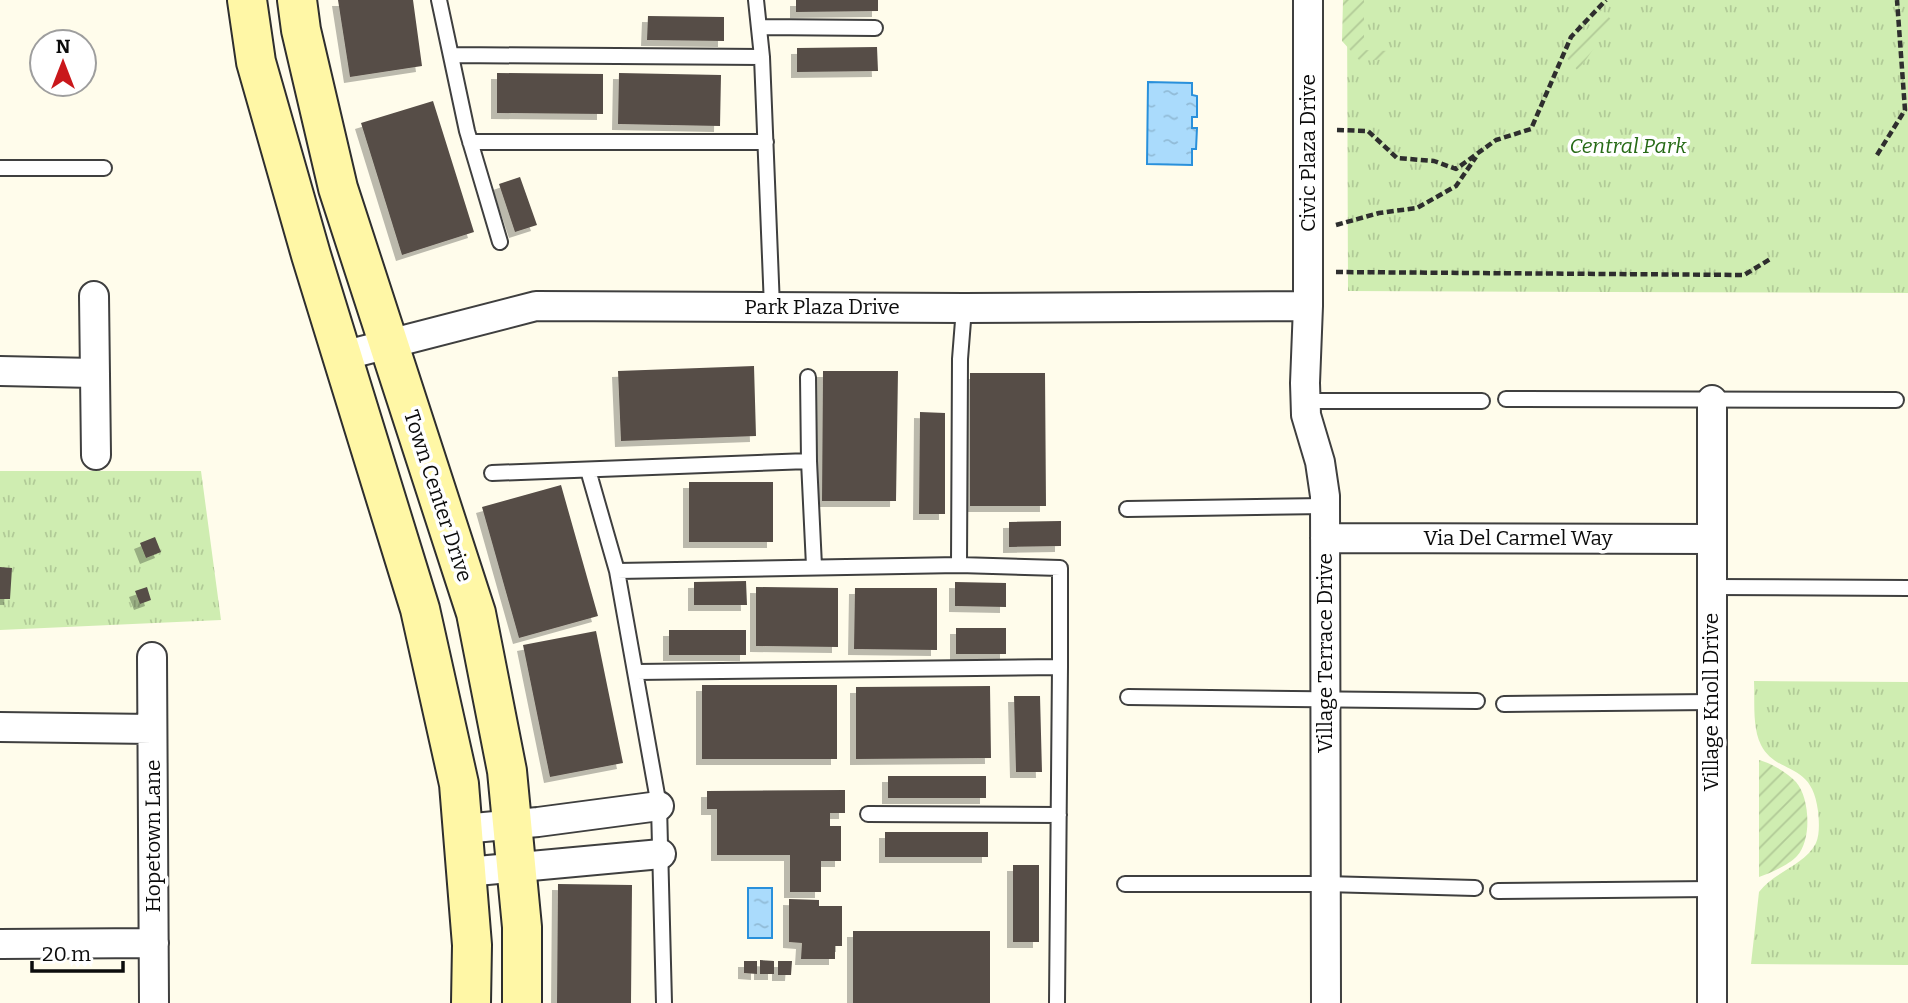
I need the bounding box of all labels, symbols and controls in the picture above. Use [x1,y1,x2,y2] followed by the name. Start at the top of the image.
[28,28,98,98] north arrow
[56,35,71,58] text: N
[1295,74,1321,232] street label: Civic Plaza Drive
[1569,133,1687,159] park label: Central Park
[744,294,900,320] street label: Park Plaza Drive
[398,407,478,585] street label: Town Center Drive
[1423,525,1613,551] street label: Via Del Carmel Way
[1312,553,1338,753] street label: Village Terrace Drive
[1698,613,1724,791] street label: Village Knoll Drive
[140,759,166,913] street label: Hopetown Lane
[32,930,122,974] scale bar
[42,941,91,967] text: 20 m

